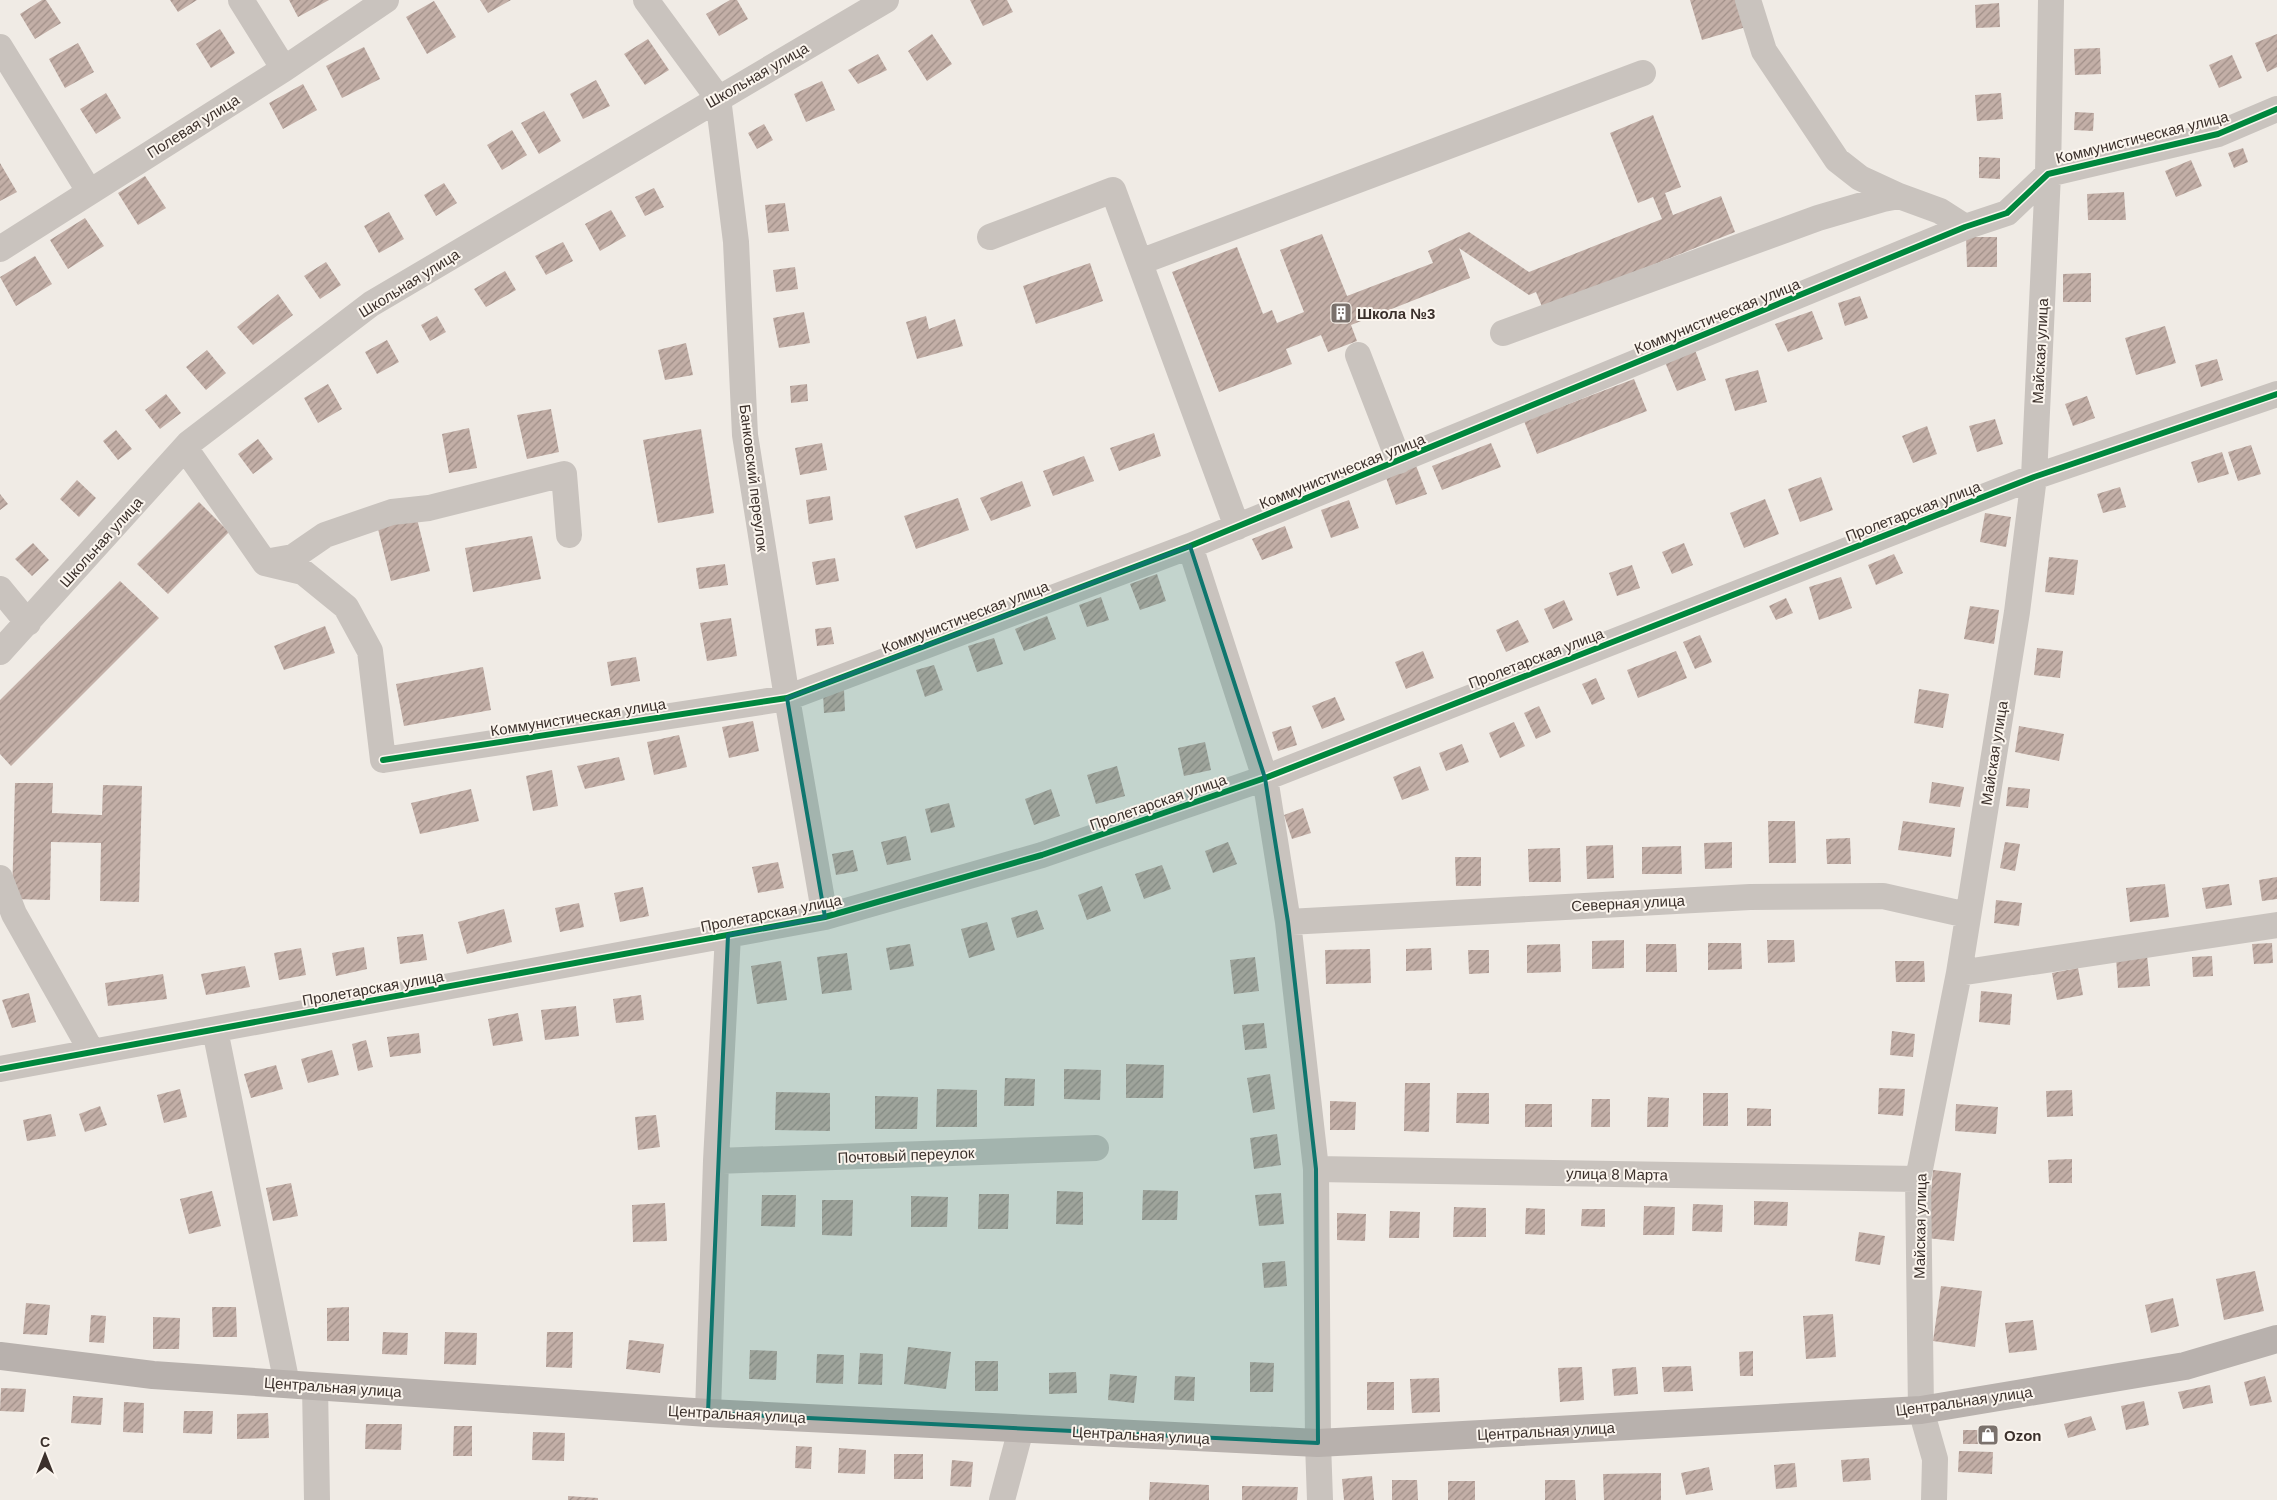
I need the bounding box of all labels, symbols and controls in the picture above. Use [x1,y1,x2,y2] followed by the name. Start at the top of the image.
[703,39,812,111] street label: Школьная улица
[144,90,243,161] street label: Полевая улица
[2054,107,2231,167] street label: Коммунистическая улица
[356,245,463,321] street label: Школьная улица
[1632,275,1803,357] street label: Коммунистическая улица
[2029,297,2051,404] street label: Майская улица
[1329,301,1353,325] building icon: Школа №3
[1357,305,1435,322] place label: Школа №3
[737,403,772,553] street label: Банковский переулок
[1257,430,1428,512] street label: Коммунистическая улица
[1843,477,1984,545] street label: Пролетарская улица
[56,493,146,590] street label: Школьная улица
[879,577,1051,657] street label: Коммунистическая улица
[1466,624,1607,692] street label: Пролетарская улица
[489,695,667,739] street label: Коммунистическая улица
[1977,699,2011,807] street label: Майская улица
[1087,770,1229,833] street label: Пролетарская улица
[699,891,844,935] street label: Пролетарская улица
[1571,891,1686,914] street label: Северная улица
[301,967,446,1009] street label: Пролетарская улица
[837,1144,975,1166] street label: Почтовый переулок
[1566,1165,1669,1183] street label: улица 8 Марта
[1911,1172,1929,1279] street label: Майская улица
[264,1374,403,1400] street label: Центральная улица
[1894,1383,2034,1419] street label: Центральная улица
[668,1402,807,1426] street label: Центральная улица
[1477,1419,1616,1443] street label: Центральная улица
[1072,1423,1211,1447] street label: Центральная улица
[1976,1423,2000,1447] shop icon: Ozon
[2004,1427,2042,1444] place label: Ozon
[20,1430,70,1480] north arrow
[40,1434,50,1450] text: С

